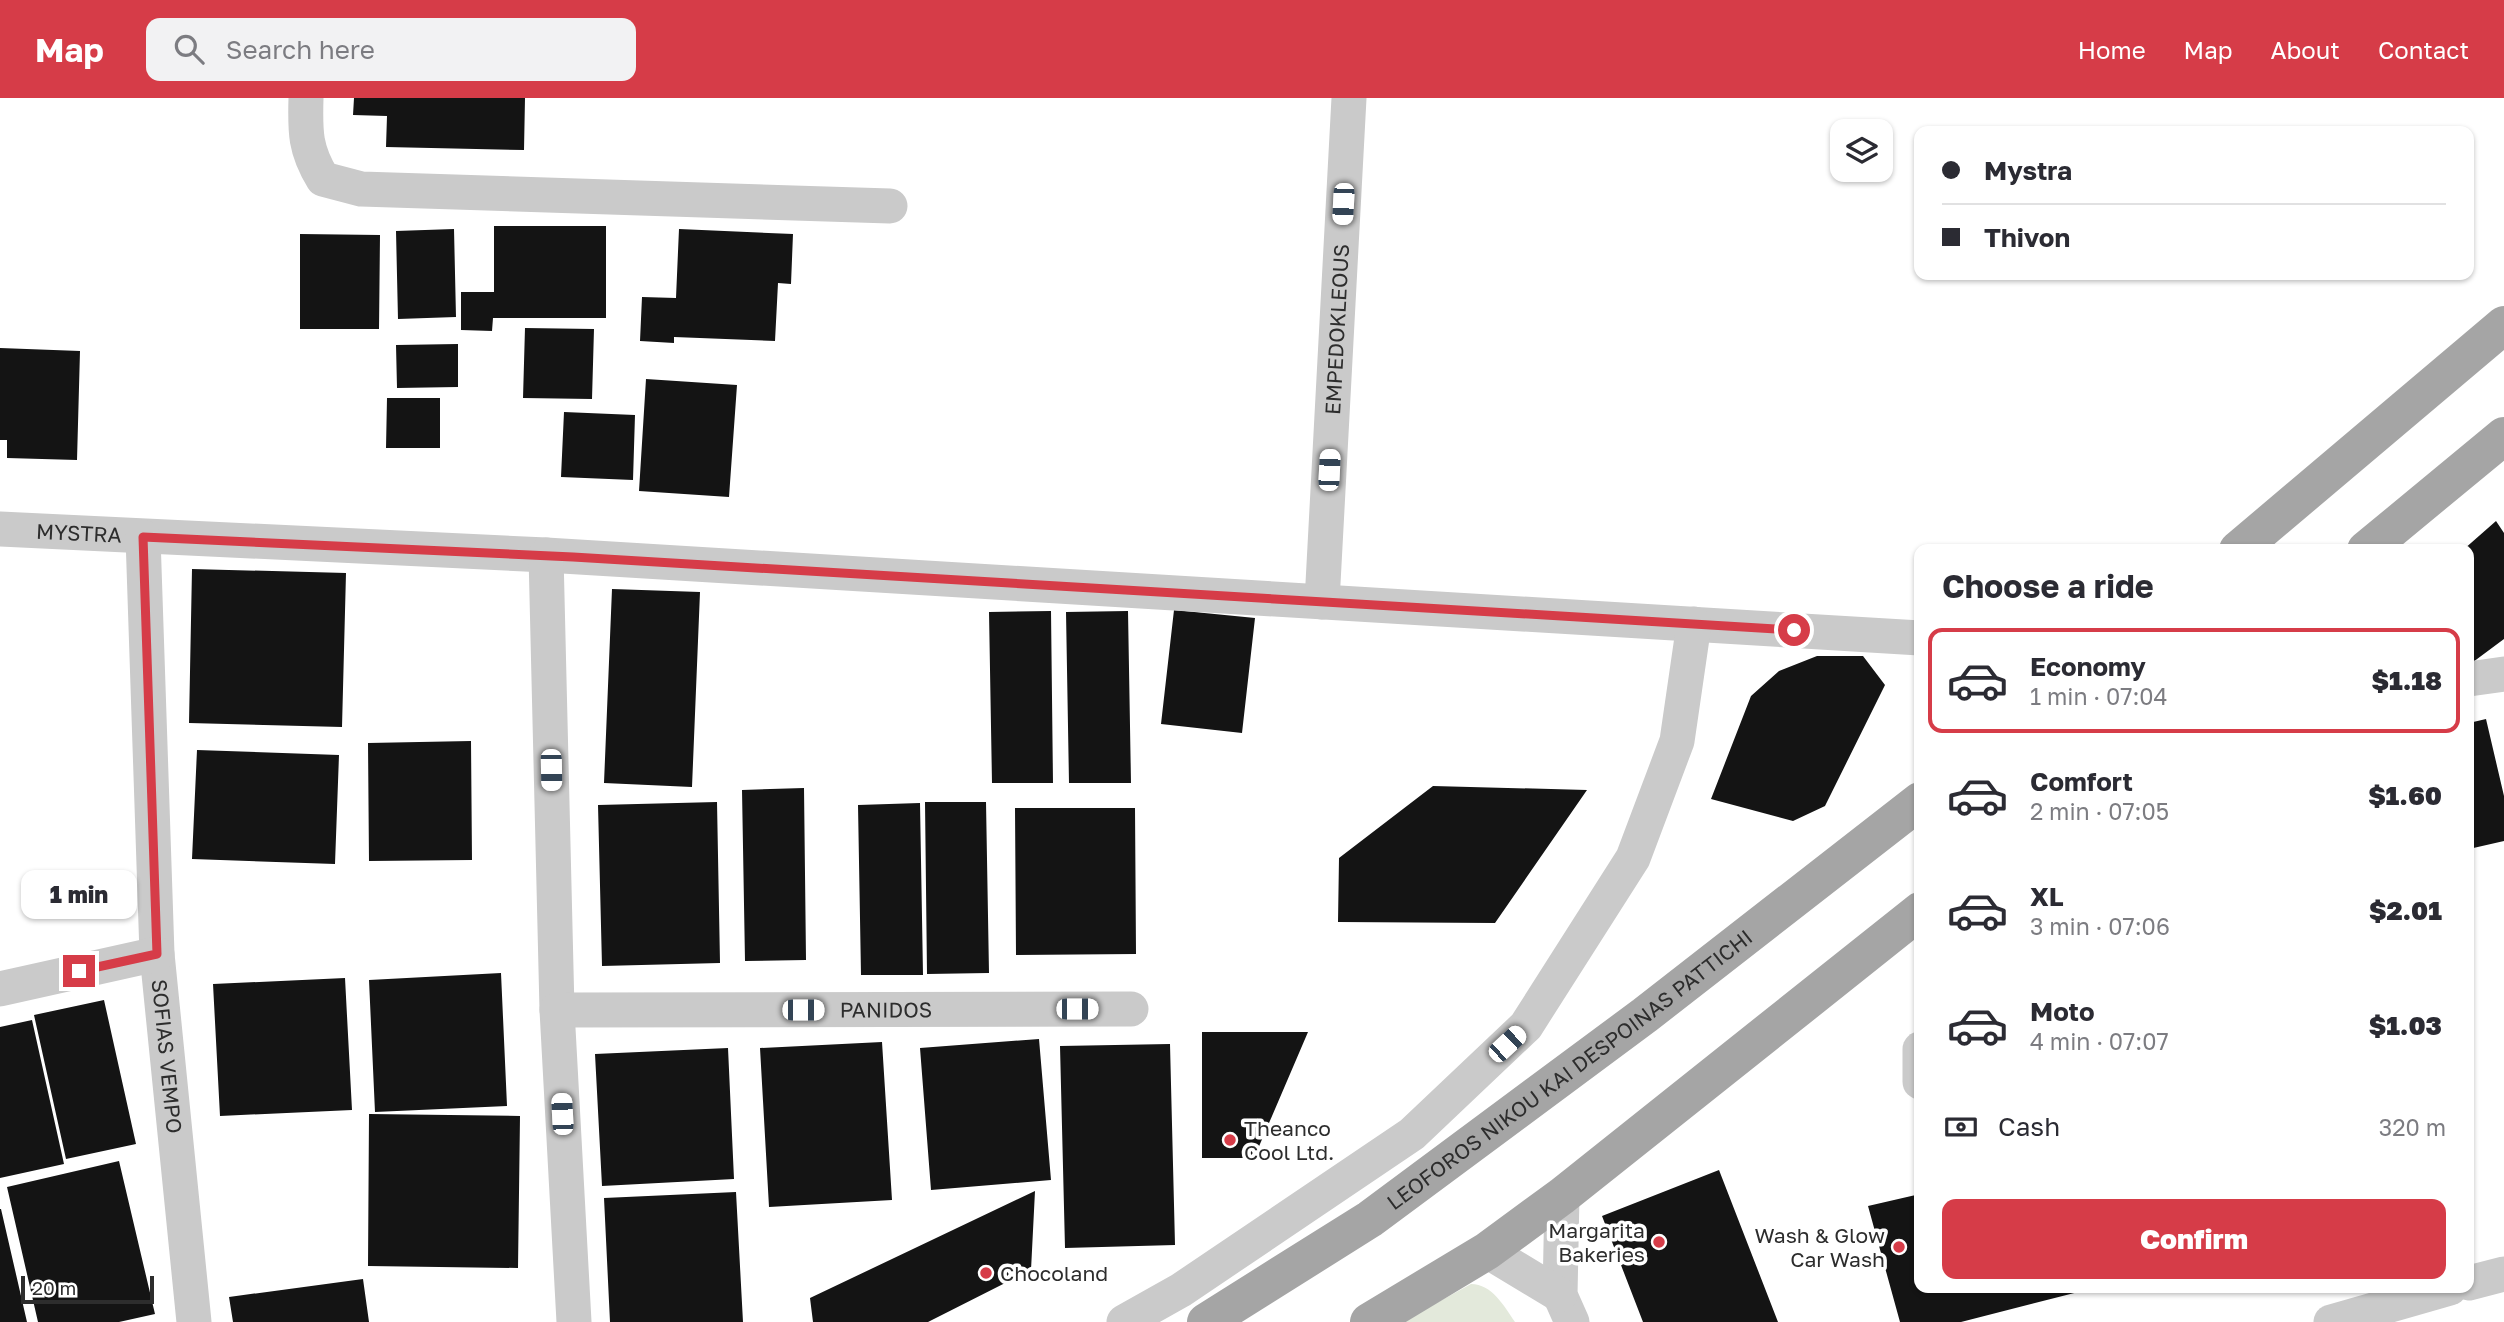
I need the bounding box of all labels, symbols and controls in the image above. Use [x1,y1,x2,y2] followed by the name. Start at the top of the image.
[146,18,636,81] search box
[35,30,104,69] text: Map
[170,30,208,68] icon: search
[226,34,375,65] text: Search here
[2078,35,2146,64] text: Home
[2184,35,2233,64] text: Map
[2271,35,2340,64] text: About
[2378,35,2469,64] text: Contact
[1830,119,1893,182] map controls
[1830,119,1893,182] button: layers
[1984,155,2072,186] text: Mystra
[1332,182,1355,226] car
[1984,222,2070,253] text: Thivon
[1319,243,1354,416] street label: EMPEDOKLEOUS
[1318,448,1341,492] car
[35,518,122,548] street label: MYSTRA
[1942,567,2154,605] text: Choose a ride
[1778,614,1810,646] route start
[1946,649,2009,712] icon: car
[2030,651,2146,682] text: Economy
[2372,665,2442,696] text: $1.18
[2030,682,2168,710] text: 1 min · 07:04
[541,749,562,791] car
[1946,764,2009,827] icon: car
[2030,766,2133,797] text: Comfort
[2368,780,2442,811] text: $1.60
[2030,797,2169,825] text: 2 min · 07:05
[21,870,137,918] callout: 1 min
[1946,879,2009,942] icon: car
[50,880,108,908] text: 1 min
[2030,881,2064,912] text: XL
[2369,895,2442,926] text: $2.01
[2030,912,2170,940] text: 3 min · 07:06
[1382,924,1757,1215] street label: LEOFOROS NIKOU KAI DESPOINAS PATTICHI
[63,955,95,987] route end
[147,978,188,1135] street label: SOFIAS VEMPO
[1946,994,2009,1057] icon: car
[840,996,932,1023] street label: PANIDOS
[2030,996,2095,1027] text: Moto
[1057,999,1099,1020] car
[783,1000,825,1021] car
[2369,1010,2442,1041] text: $1.03
[1485,1022,1530,1066] car
[2030,1027,2169,1055] text: 4 min · 07:07
[551,1092,574,1136] car
[1942,1108,1980,1146] icon: cash
[1998,1111,2060,1142] text: Cash
[2379,1113,2446,1141] text: 320 m
[1244,1115,1334,1165] place label: Theanco Cool Ltd.
[1222,1132,1238,1148] marker: Theanco Cool Ltd.
[1942,1199,2446,1279] button: Confirm
[1548,1217,1645,1267] place label: Margarita Bakeries
[1754,1222,1885,1272] place label: Wash & Glow Car Wash
[1651,1234,1667,1250] marker: Margarita Bakeries
[1891,1239,1907,1255] marker: Wash & Glow Car Wash
[1000,1260,1108,1286] place label: Chocoland
[978,1265,994,1281] marker: Chocoland
[21,1273,154,1305] scale bar
[32,1276,76,1299] text: 20 m

